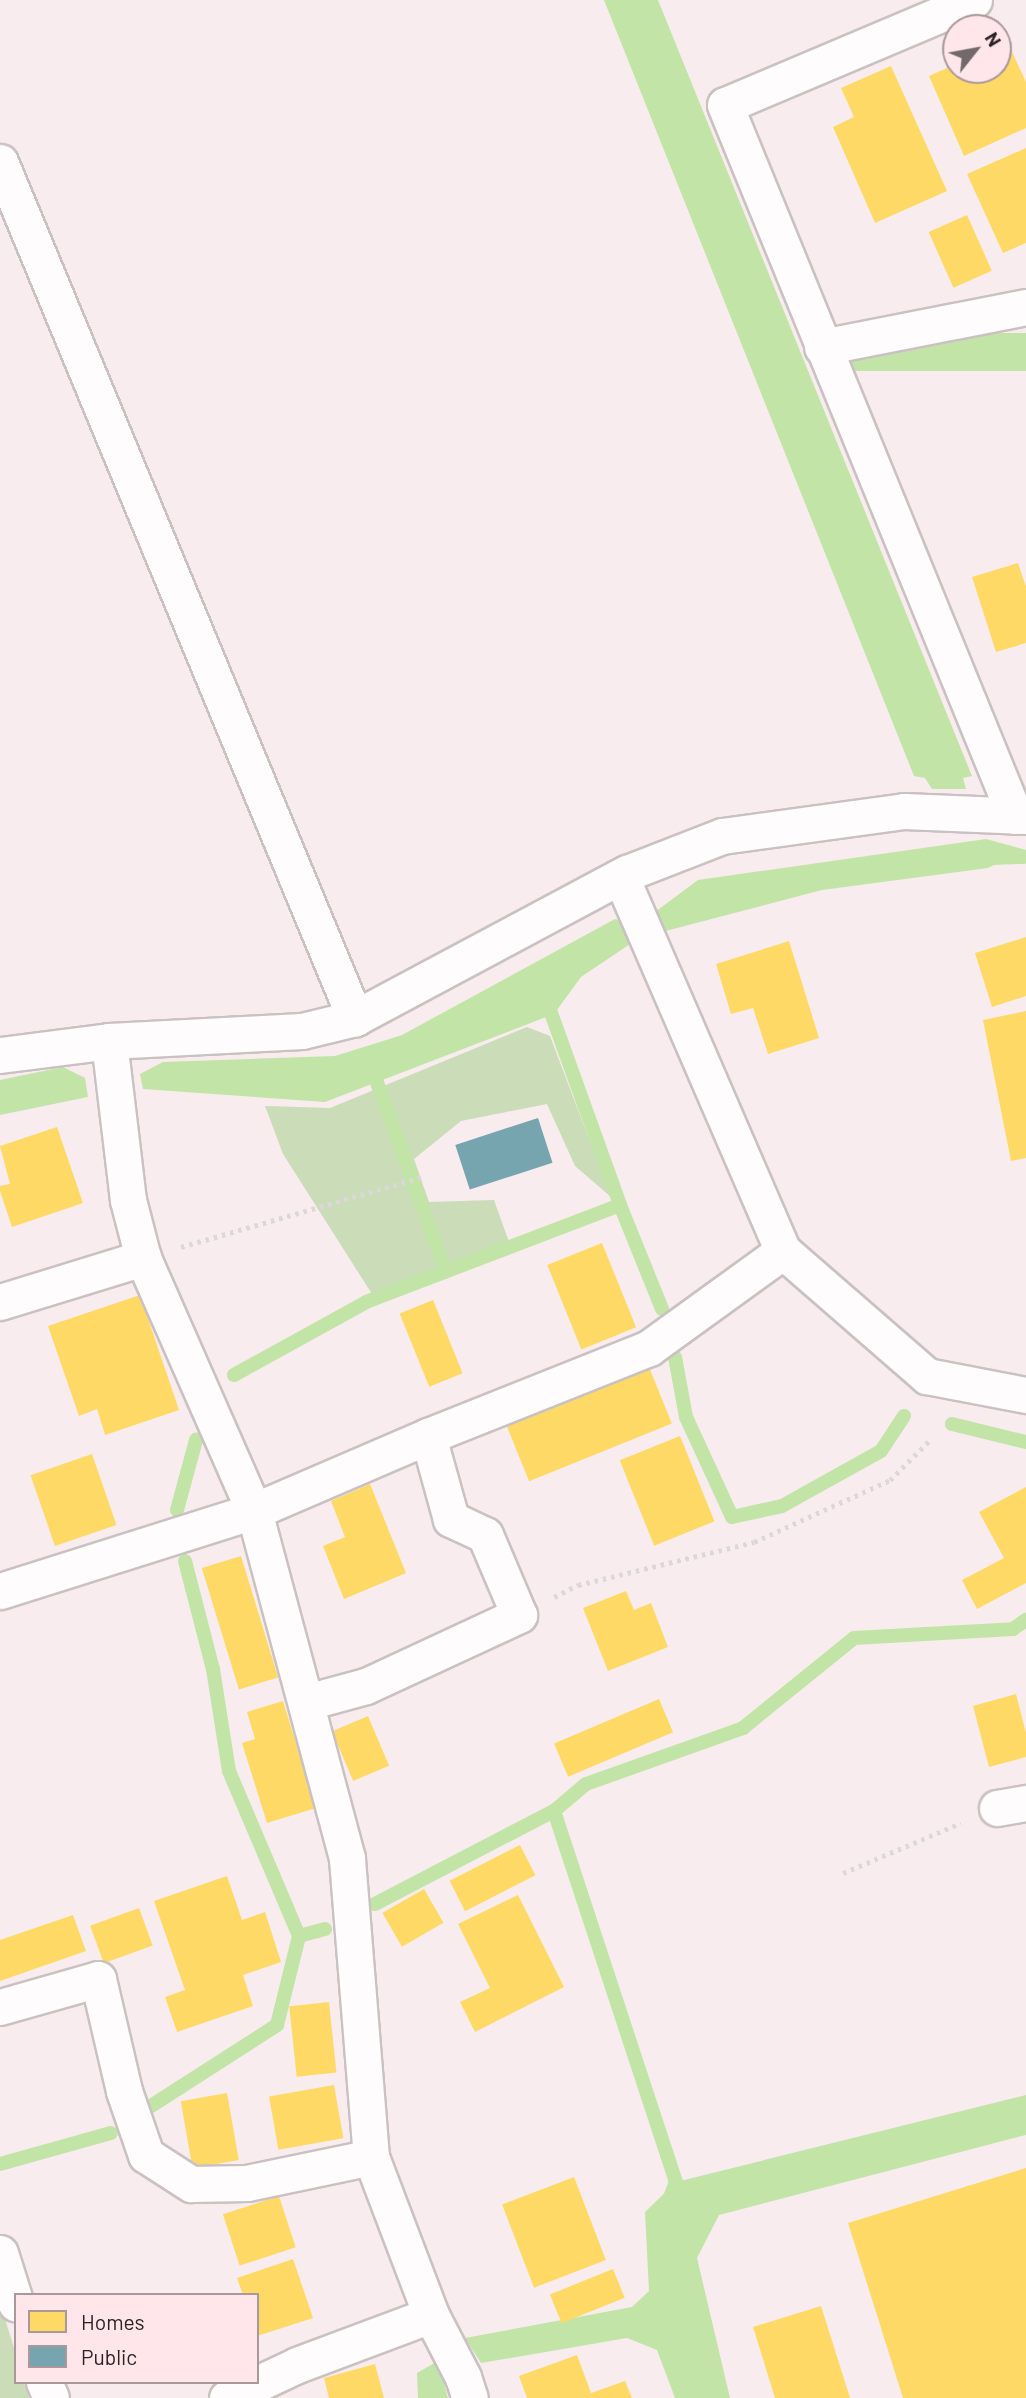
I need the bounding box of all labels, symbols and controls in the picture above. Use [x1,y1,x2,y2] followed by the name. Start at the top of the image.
[942,14,1012,84] north arrow
[981,28,1007,50] text: N
[14,2293,259,2384] legend
[81,2309,145,2334] text: Homes
[81,2344,137,2369] text: Public

